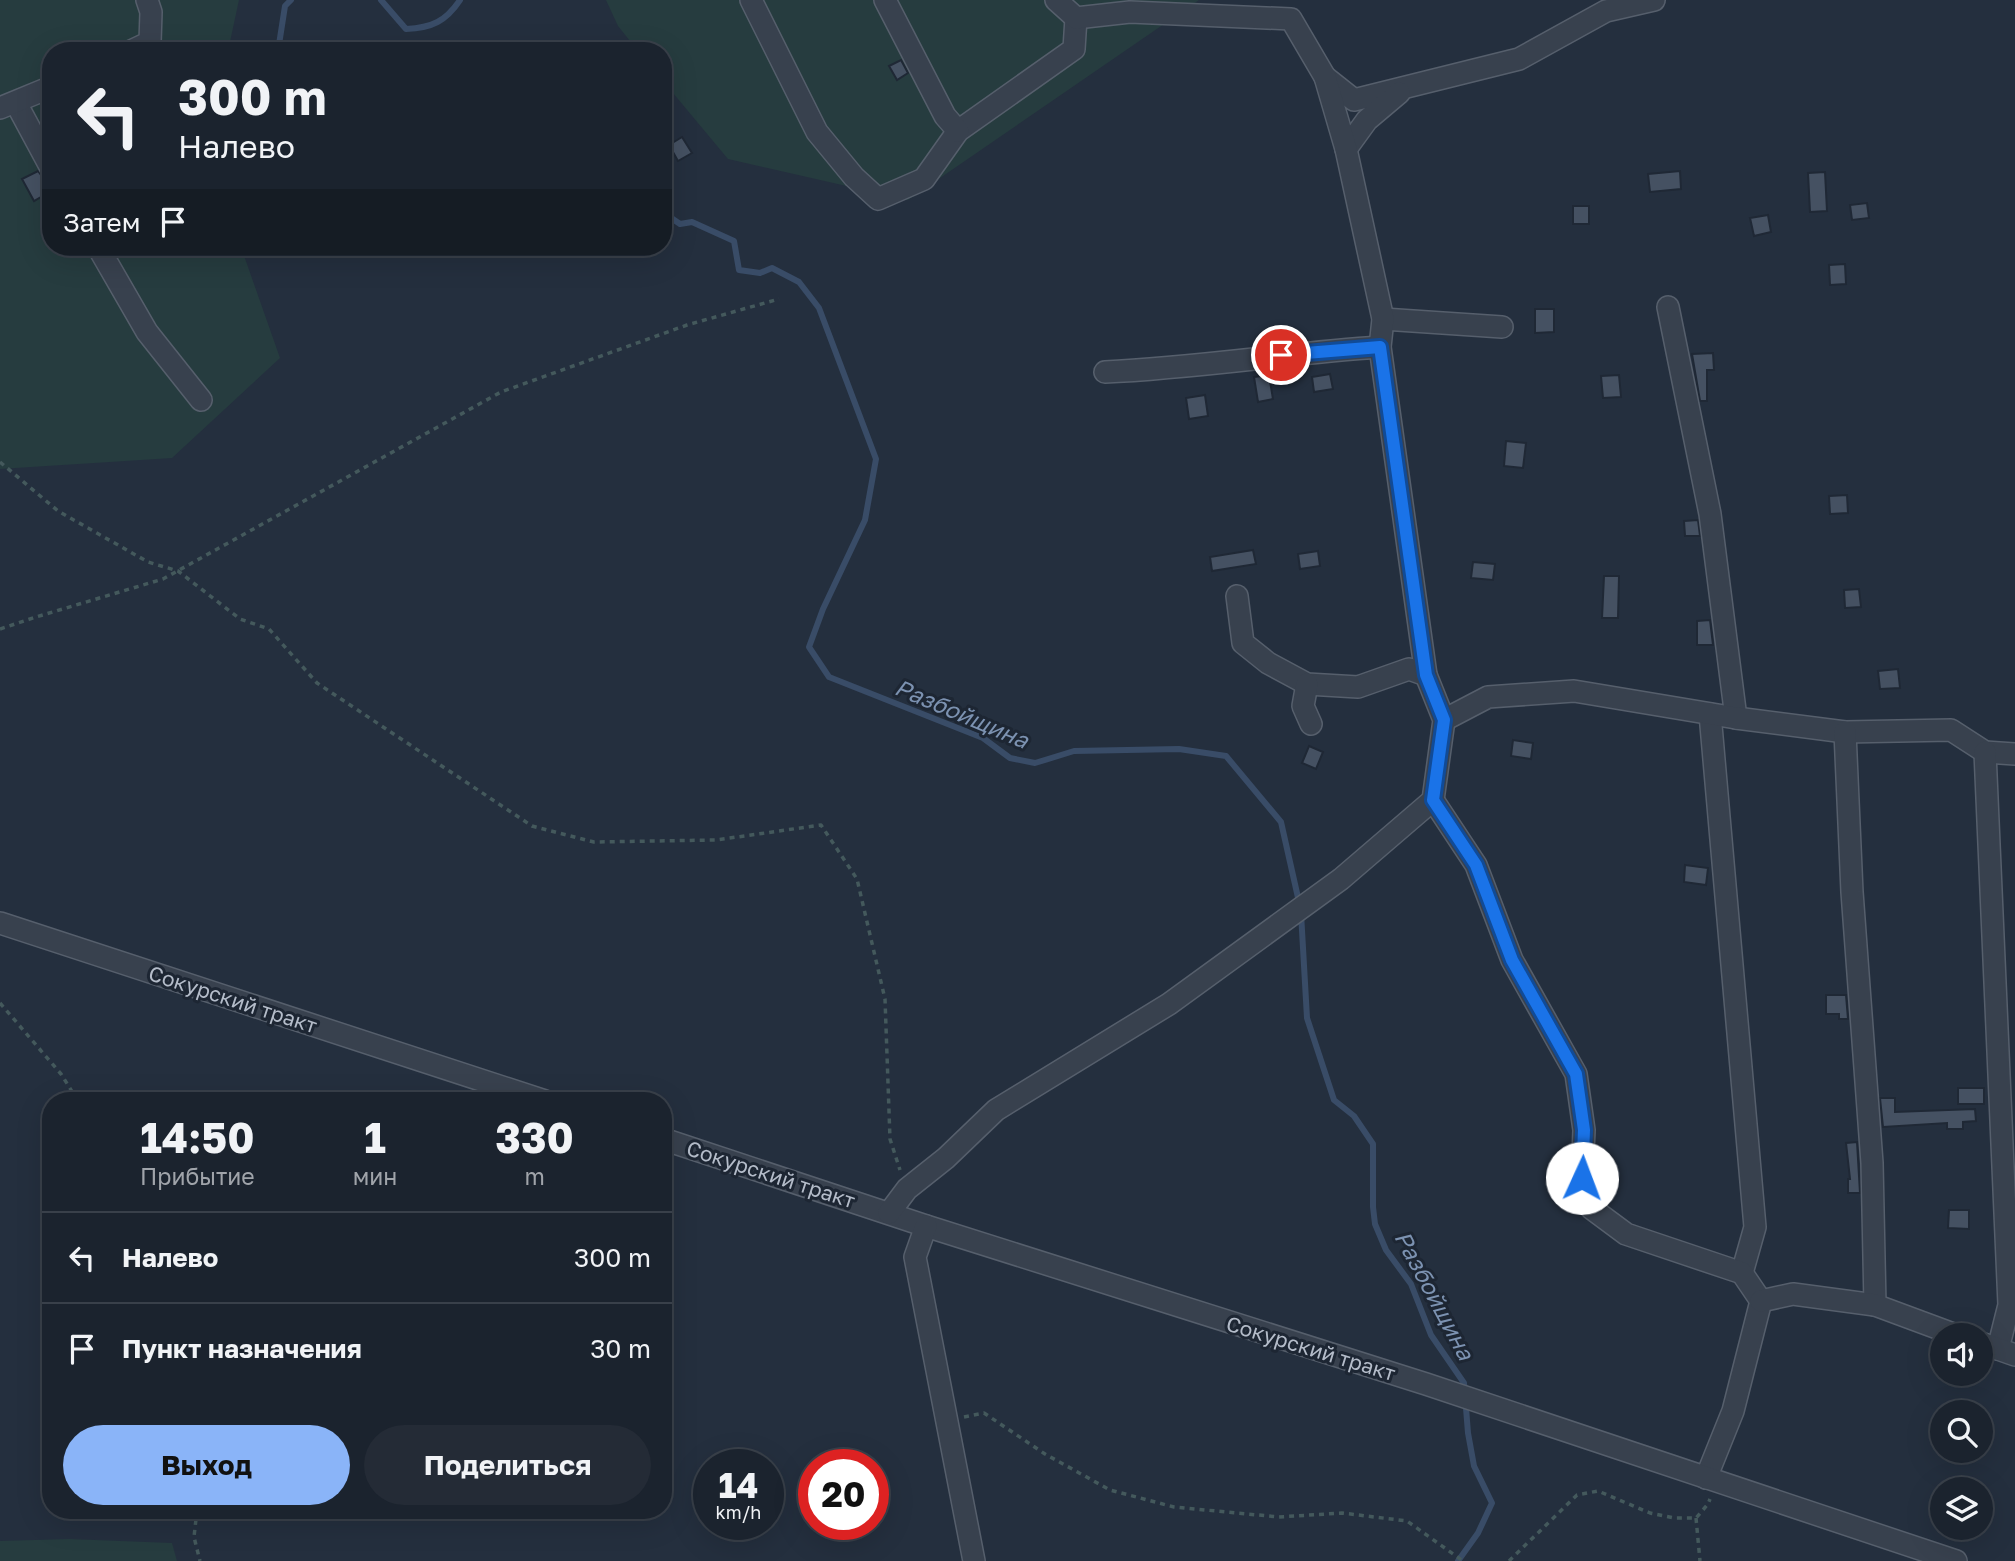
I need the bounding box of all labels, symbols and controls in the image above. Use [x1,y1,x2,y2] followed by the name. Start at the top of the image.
[178,67,327,126] text: 300 m
[63,70,154,161] icon: left
[178,127,295,165] text: Налево
[154,203,192,241] icon: arrive
[63,207,140,238] text: Затем
[1251,325,1311,385] pin
[1262,336,1300,374] icon: arrive
[891,672,1034,754] water label: Разбойщина
[145,959,321,1039] street label: Сокурский тракт
[140,1112,254,1162] text: 14:50
[364,1112,386,1162] text: 1
[495,1112,574,1162] text: 330
[683,1134,859,1214] street label: Сокурский тракт
[1545,1141,1619,1215] position arrow
[140,1162,255,1190] text: Прибытие
[353,1162,397,1190] text: мин
[524,1162,545,1190] text: m
[1389,1226,1481,1365] water label: Разбойщина
[63,1239,101,1277] icon: left
[122,1242,218,1273] text: Налево
[574,1242,651,1273] text: 300 m
[1223,1310,1399,1386] street label: Сокурский тракт
[1930,1323,1993,1540] map controls
[1930,1323,1993,1386] button: sound
[63,1330,101,1368] icon: arrive
[122,1333,362,1364] text: Пункт назначения
[590,1333,651,1364] text: 30 m
[1930,1400,1993,1463] button: search
[63,1425,350,1505] button: Выход
[364,1425,651,1505] button: Поделиться
[798,1449,889,1540] speed limit sign: 20
[719,1464,758,1506] text: 14
[1930,1477,1993,1540] button: layers
[716,1501,761,1523] text: km/h

